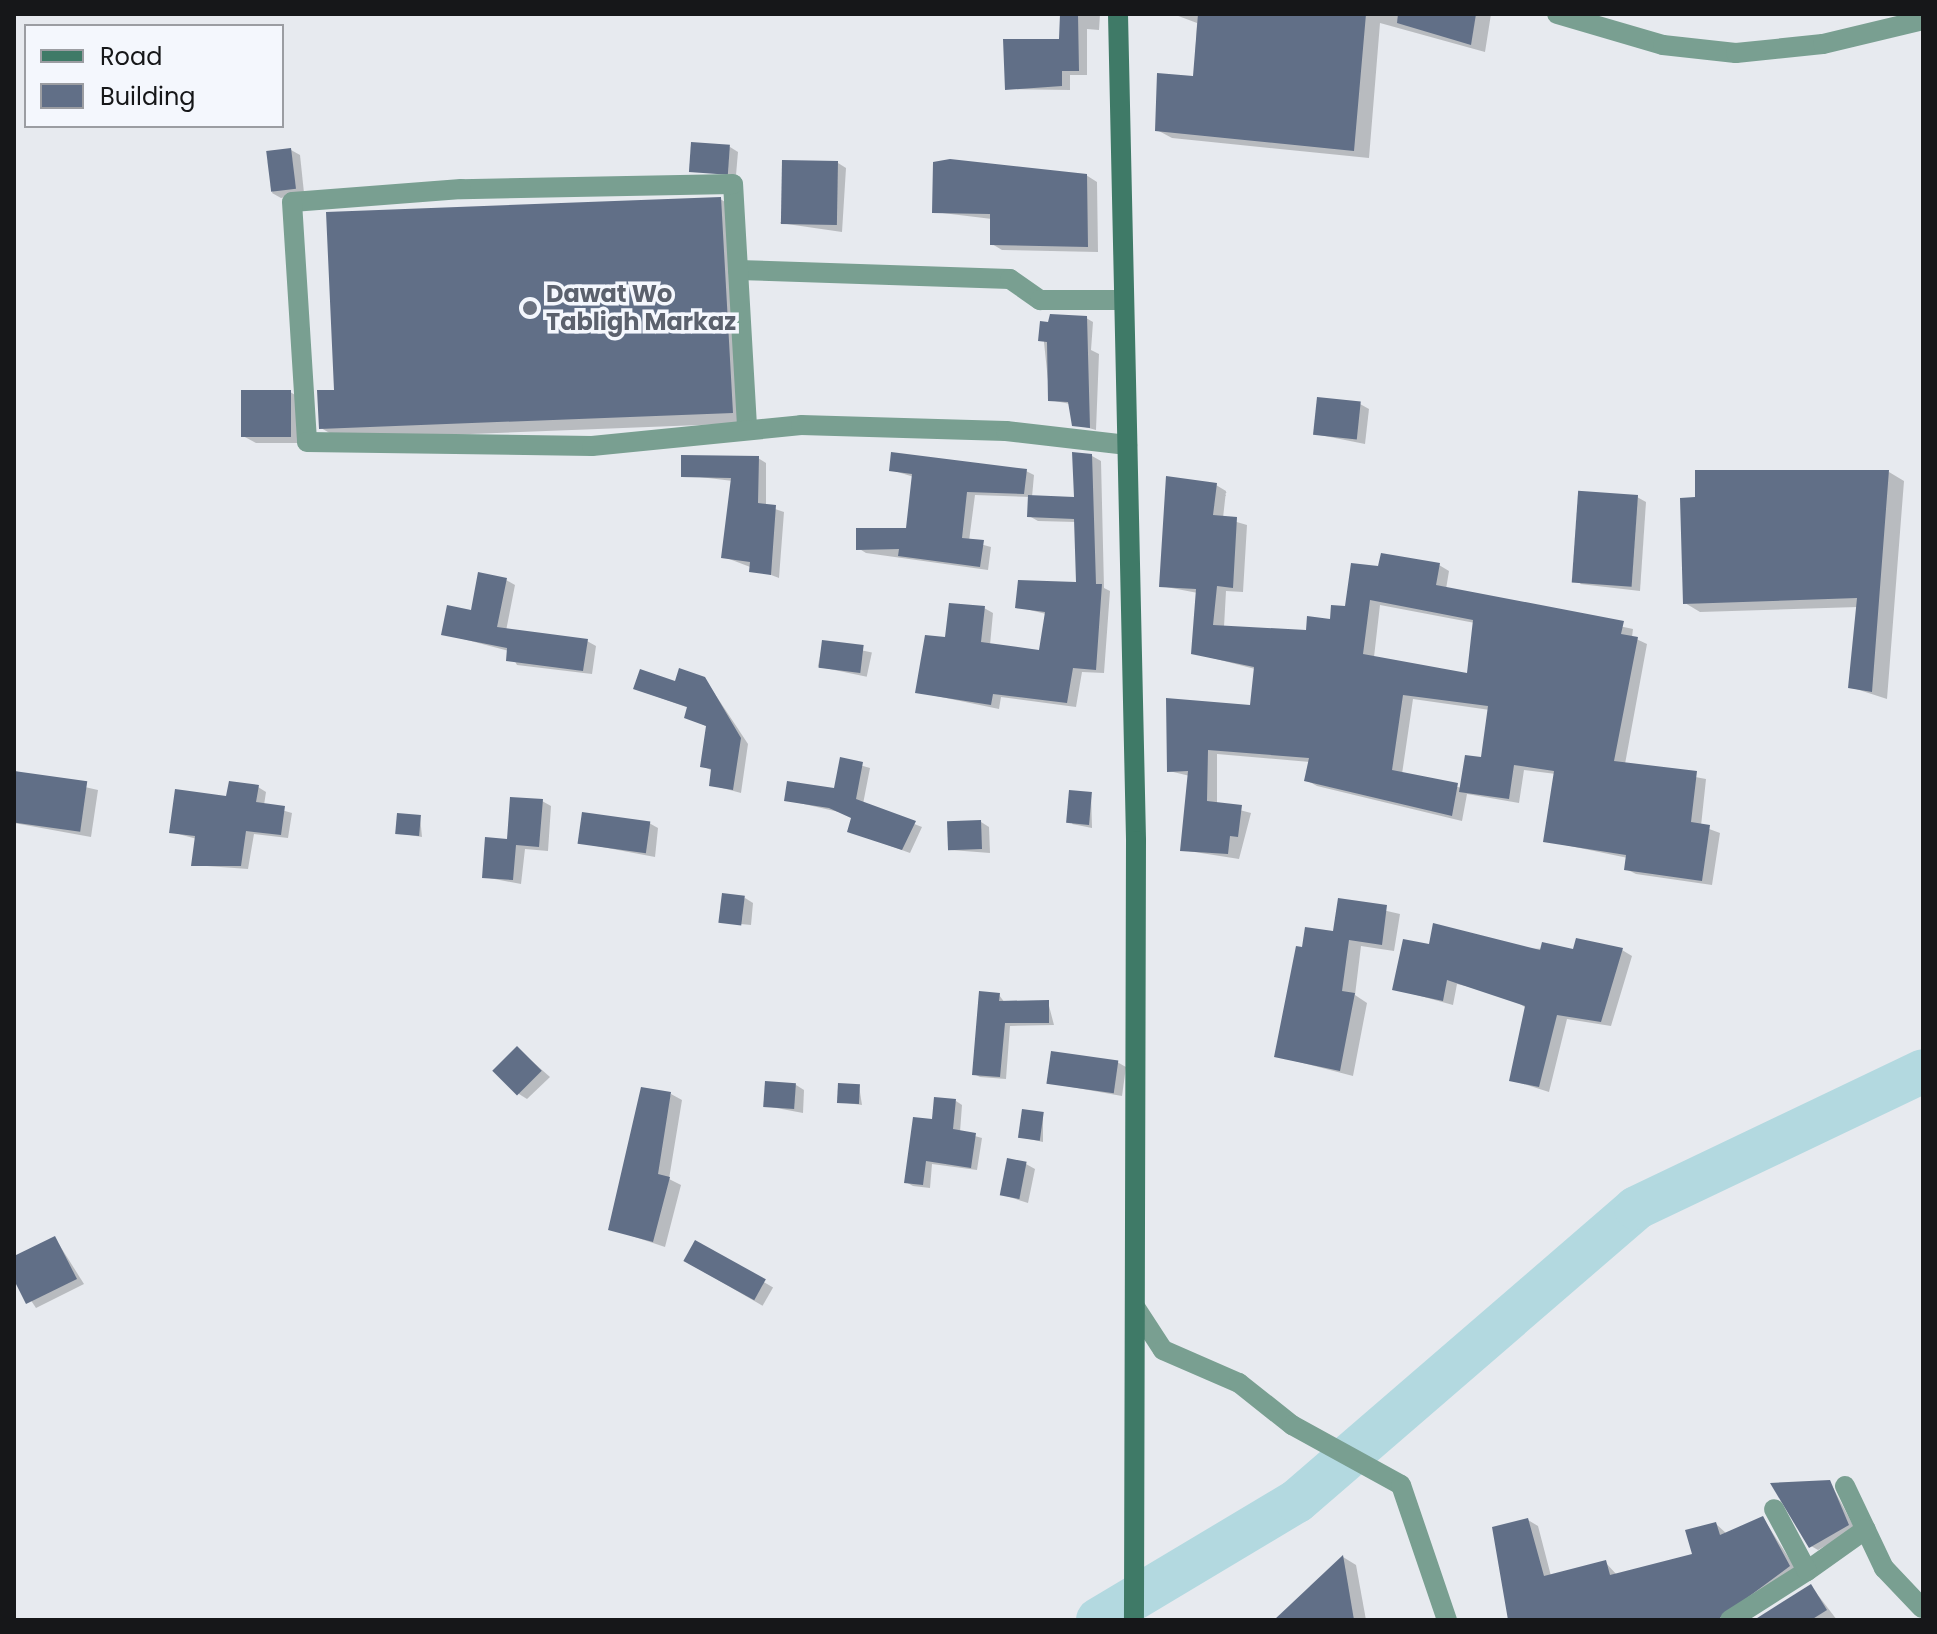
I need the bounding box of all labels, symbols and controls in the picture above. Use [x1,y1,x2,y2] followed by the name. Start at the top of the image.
[24,24,284,128] legend
[100,40,162,73] text: Road
[100,80,196,113] text: Building
[546,280,736,336] place label: Dawat Wo Tabligh Markaz
[521,299,539,317] marker: Dawat Wo Tabligh Markaz

